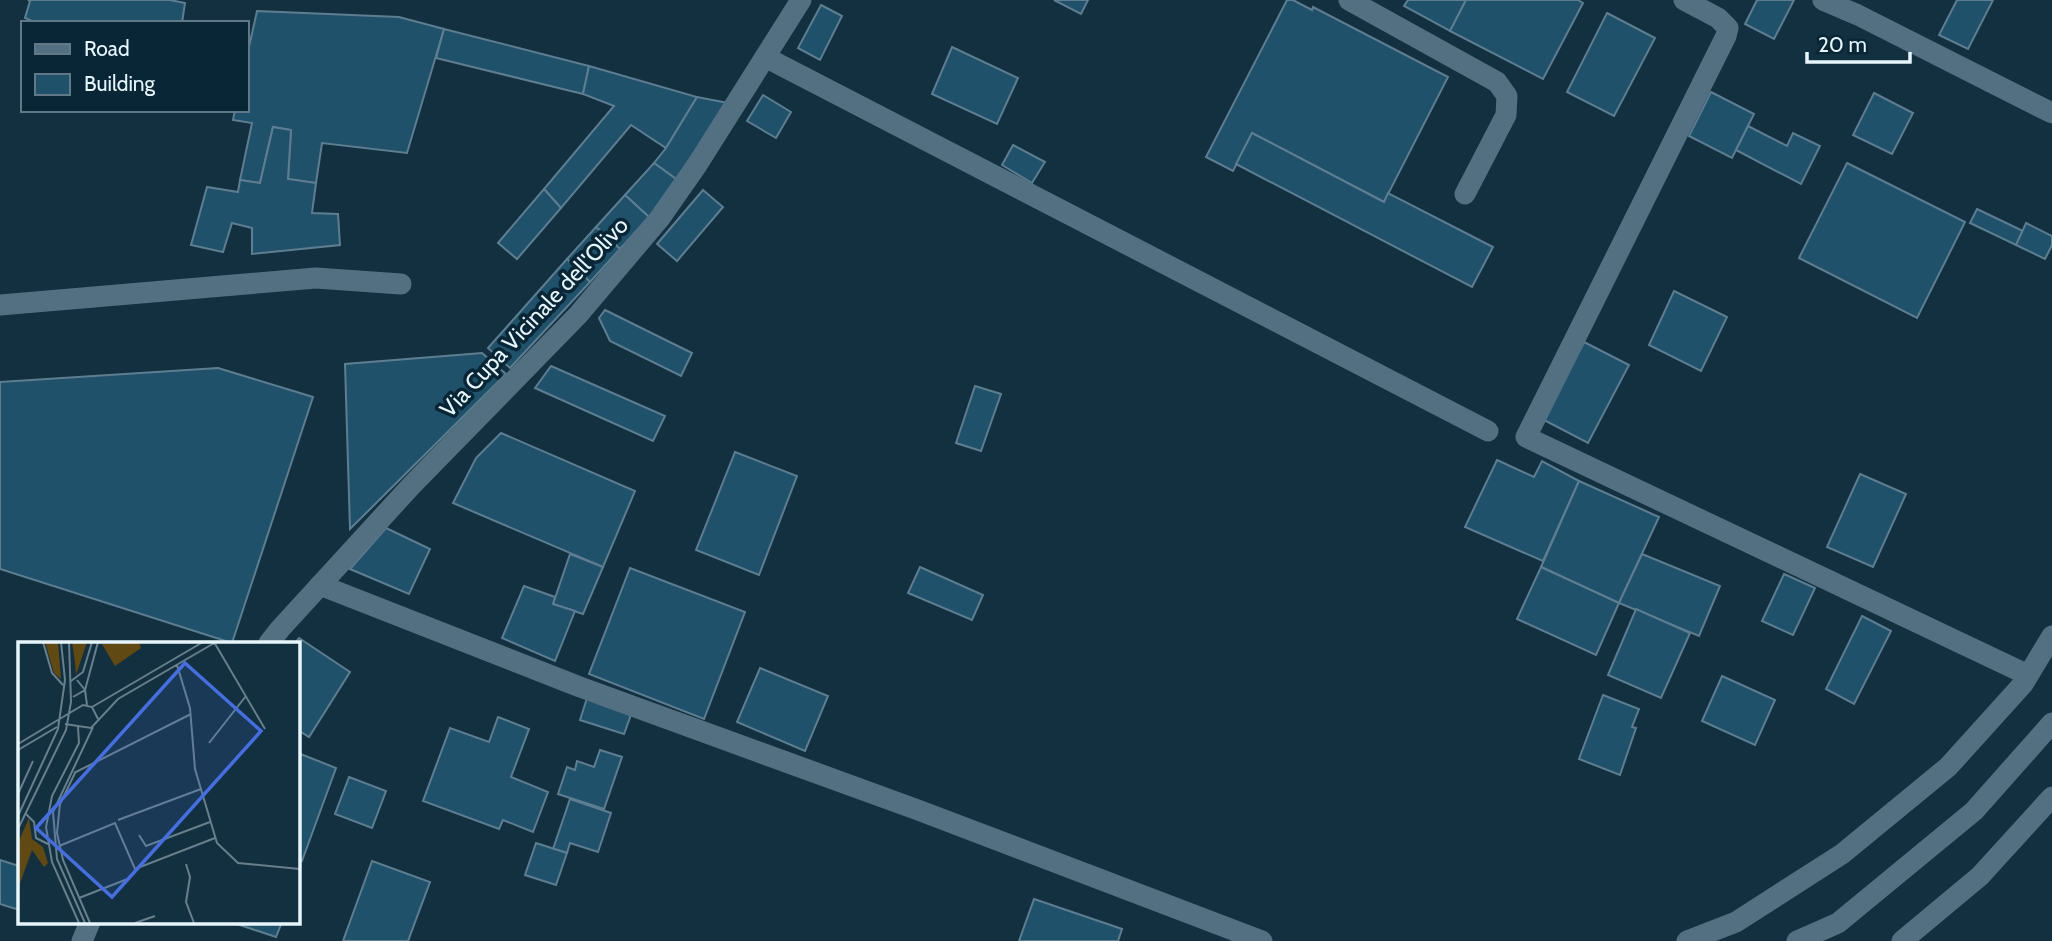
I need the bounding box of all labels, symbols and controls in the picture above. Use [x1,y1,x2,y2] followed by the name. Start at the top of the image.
[21,21,248,112] legend
[1807,21,1910,65] scale bar
[1818,32,1867,57] text: 20 m
[84,36,130,61] text: Road
[84,71,156,96] text: Building
[434,211,634,423] street label: Via Cupa Vicinale dell'Olivo
[18,642,299,923] inset map

